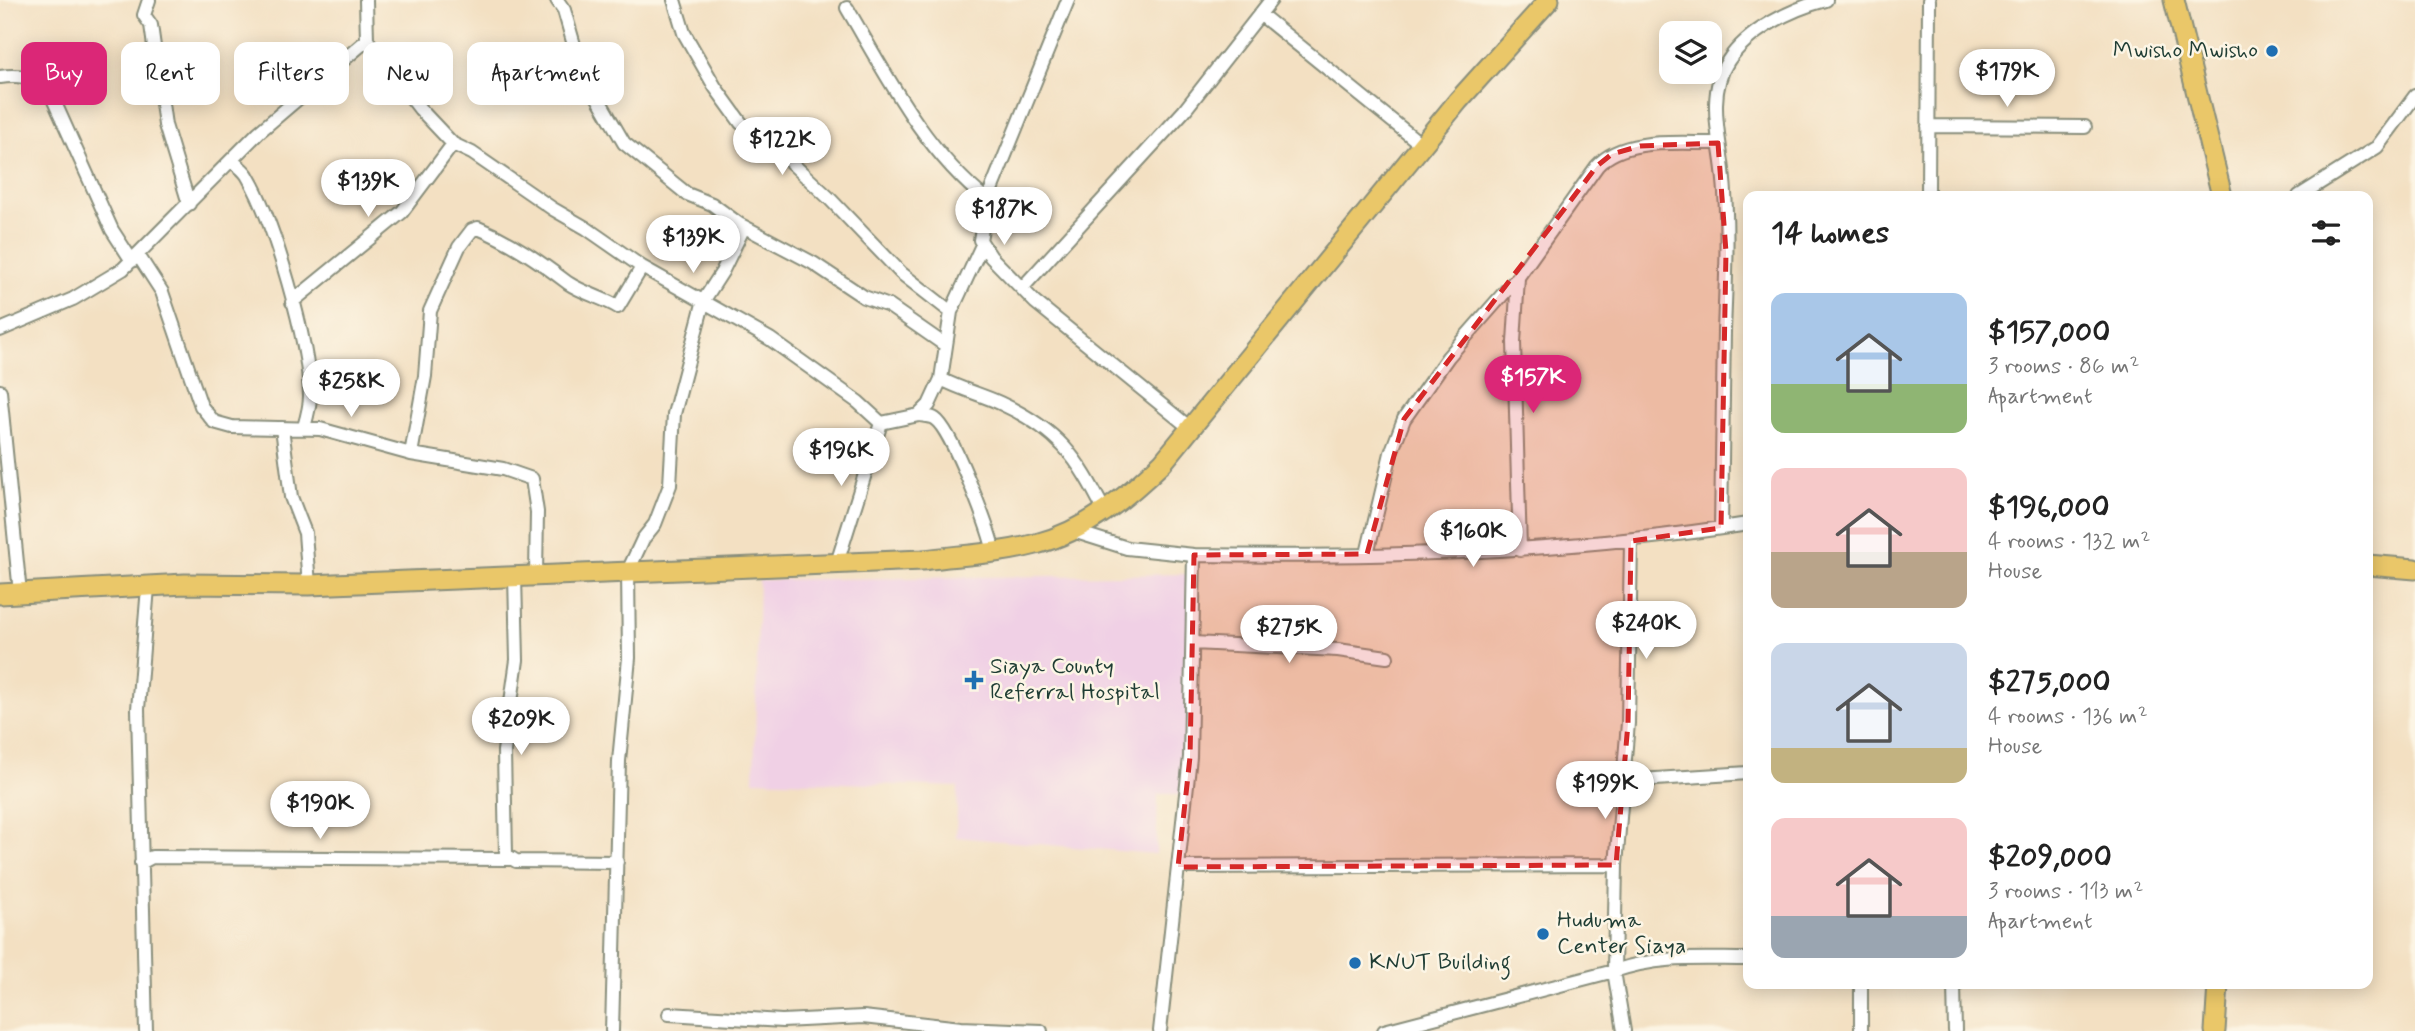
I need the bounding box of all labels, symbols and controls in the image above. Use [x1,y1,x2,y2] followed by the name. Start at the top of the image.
[1659,21,1722,84] map controls
[1659,21,1722,84] button: layers
[2113,36,2258,66] place label: Mwisho Mwisho
[21,42,107,105] chip: Buy
[121,42,220,105] chip: Rent
[234,42,349,105] chip: Filters
[363,42,453,105] chip: New
[467,42,624,105] chip: Apartment
[2264,43,2280,59] marker: Mwisho Mwisho
[1958,50,2056,109] pin: $179K
[1975,57,2039,87] text: $179K
[733,118,831,177] pin: $122K
[749,125,815,155] text: $122K
[319,160,417,219] pin: $139K
[337,167,399,197] text: $139K
[955,188,1053,247] pin: $187K
[971,195,1037,225] text: $187K
[1771,214,1889,253] text: 14 homes
[2307,214,2345,252] icon: filters
[644,216,742,275] pin: $139K
[662,223,724,253] text: $139K
[1988,313,2110,352] text: $157,000
[1827,321,1911,405] icon: home
[1988,352,2139,382] text: 3 rooms · 86 m²
[1484,356,1582,415] pin: $157K
[302,360,400,419] pin: $258K
[1500,363,1566,393] text: $157K
[318,367,384,397] text: $258K
[1988,382,2093,412] text: Apartment
[792,428,890,488] pin: $196K
[809,436,873,466] text: $196K
[1988,488,2110,527] text: $196,000
[1827,496,1911,580] icon: home
[1424,510,1522,569] pin: $160K
[1440,517,1506,547] text: $160K
[1988,527,2150,557] text: 4 rooms · 132 m²
[1988,557,2042,587] text: House
[1597,602,1695,661] pin: $240K
[1240,606,1338,665] pin: $275K
[1612,609,1680,639] text: $240K
[1256,613,1322,643] text: $275K
[990,652,1160,708] place label: Siaya County Referral Hospital
[1988,663,2111,702] text: $275,000
[964,670,984,690] marker: Siaya County Referral Hospital
[1827,671,1911,755] icon: home
[472,698,570,757] pin: $209K
[1988,702,2148,732] text: 4 rooms · 136 m²
[488,705,554,735] text: $209K
[1988,732,2042,762] text: House
[1556,762,1654,821] pin: $199K
[1572,769,1638,799] text: $199K
[271,782,369,841] pin: $190K
[286,789,354,819] text: $190K
[1988,838,2112,877] text: $209,000
[1827,846,1911,930] icon: home
[1988,877,2143,907] text: 3 rooms · 113 m²
[1557,906,1686,962] place label: Huduma Center Siaya
[1988,907,2093,937] text: Apartment
[1535,926,1551,942] marker: Huduma Center Siaya
[1369,948,1511,980] place label: KNUT Building
[1347,955,1363,971] marker: KNUT Building

